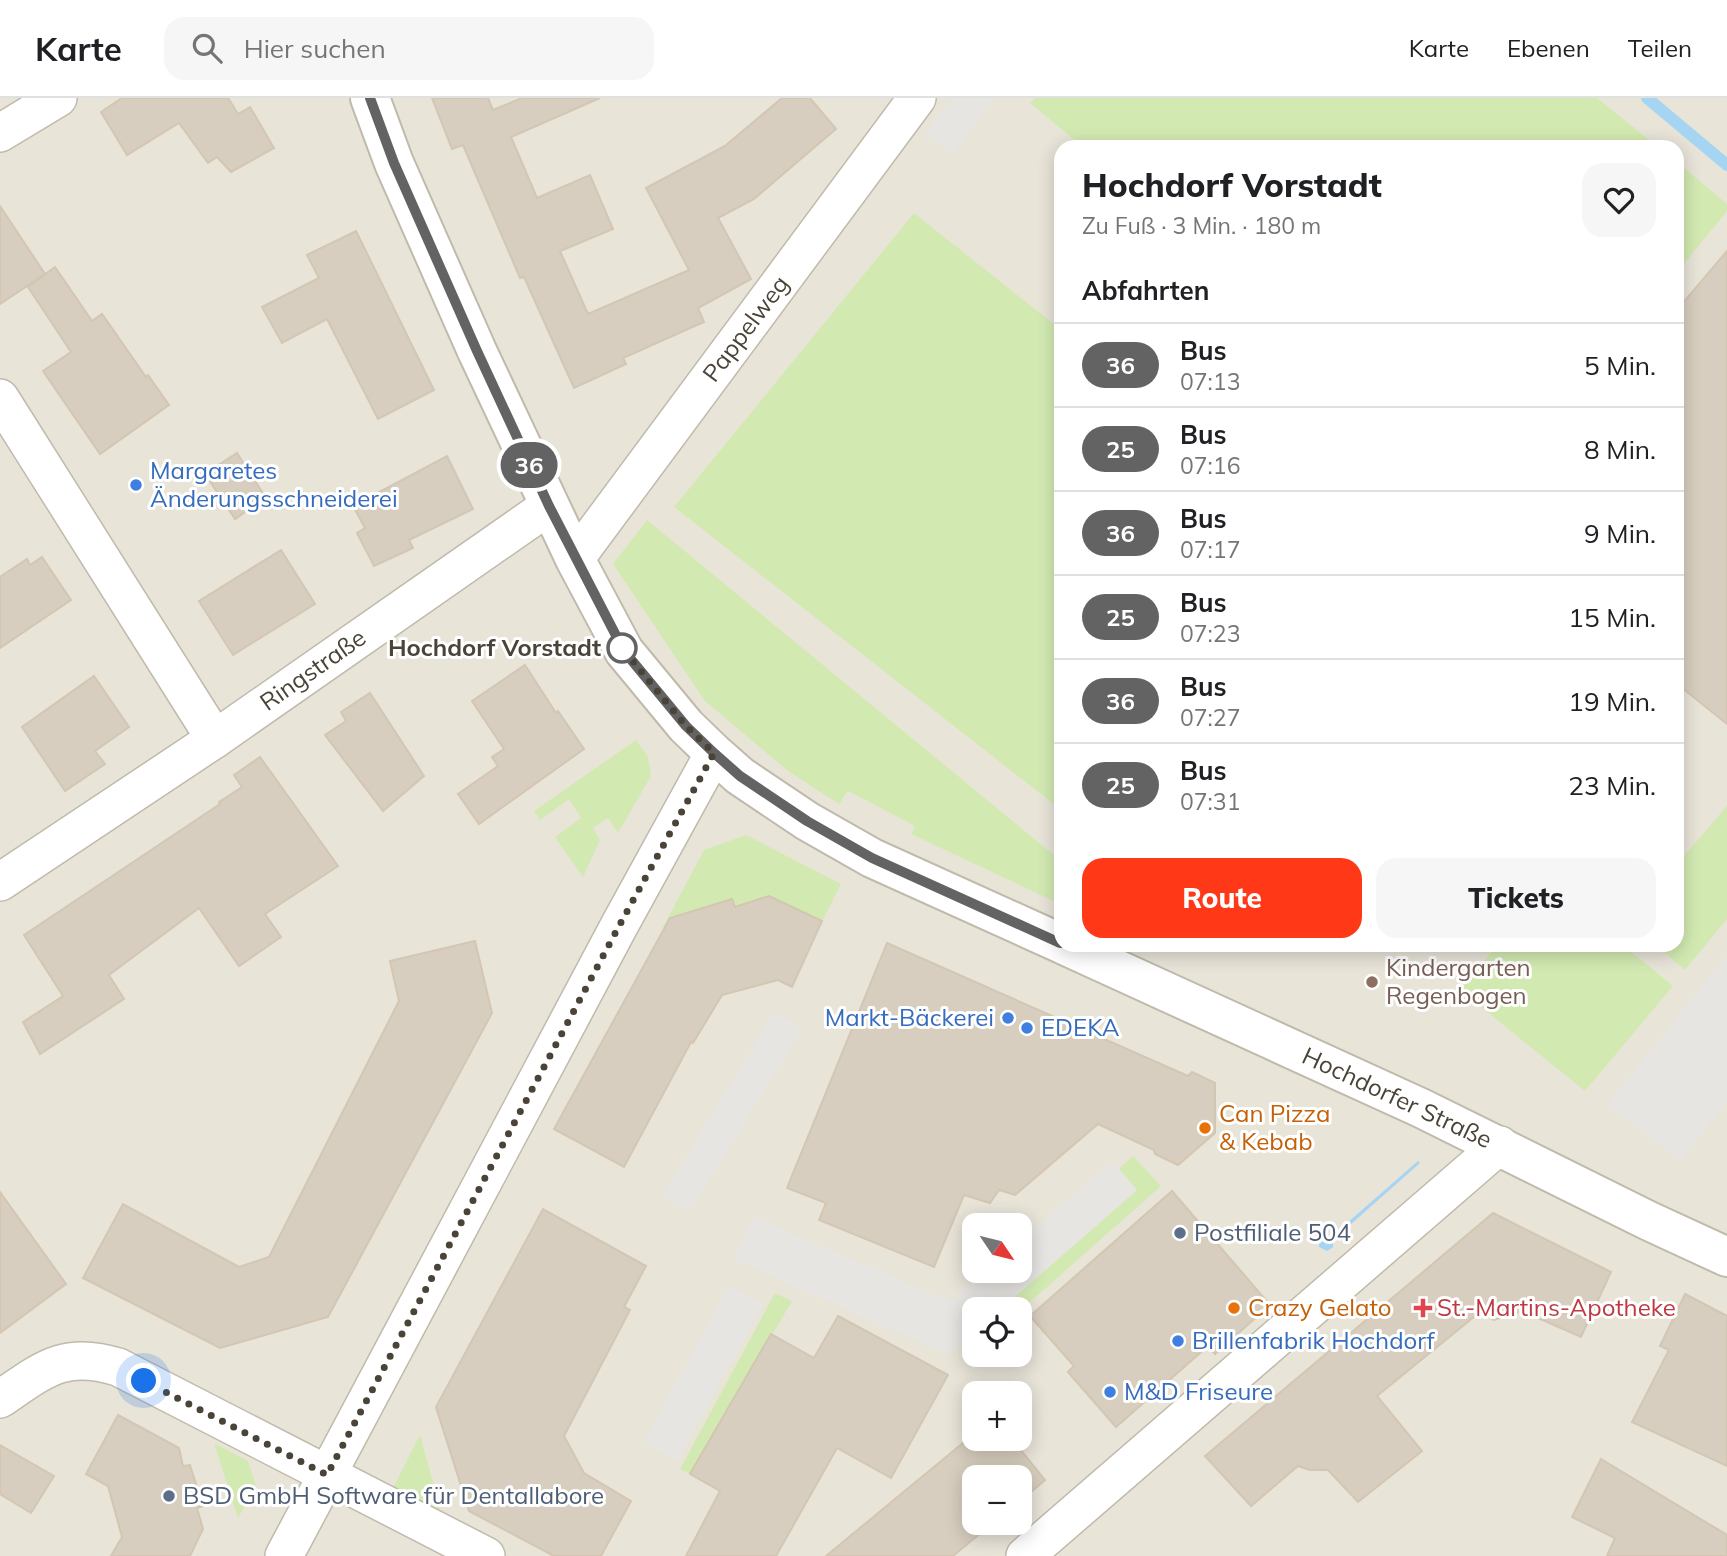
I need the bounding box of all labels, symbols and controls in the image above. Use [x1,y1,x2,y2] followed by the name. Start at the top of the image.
[164,17,654,80] search box
[35,28,122,69] text: Karte
[188,29,226,67] icon: search
[244,32,386,65] text: Hier suchen
[1409,33,1469,63] text: Karte
[1507,33,1590,63] text: Ebenen
[1628,33,1692,63] text: Teilen
[1582,163,1656,237] button: heart
[1082,164,1382,205] text: Hochdorf Vorstadt
[1082,211,1321,240] text: Zu Fuß · 3 Min. · 180 m
[696,269,795,387] street label: Pappelweg
[1082,274,1209,307] text: Abfahrten
[1180,334,1226,367] text: Bus
[1584,349,1656,382] text: 5 Min.
[1106,350,1135,380] text: 36
[1180,367,1240,396] text: 07:13
[1180,418,1226,451] text: Bus
[1584,433,1656,466] text: 8 Min.
[1106,434,1135,464] text: 25
[498,442,560,488] line badge: 36
[515,450,543,480] text: 36
[1180,451,1240,480] text: 07:16
[150,455,398,513] place label: Margaretes Änderungsschneiderei
[128,477,144,493] marker: Margaretes Änderungsschneiderei
[1180,502,1226,535] text: Bus
[1584,517,1656,550] text: 9 Min.
[1106,518,1135,548] text: 36
[1180,535,1240,564] text: 07:17
[1180,586,1226,619] text: Bus
[1568,601,1656,634] text: 15 Min.
[1106,602,1135,632] text: 25
[1180,619,1240,648] text: 07:23
[254,622,371,717] street label: Ringstraße
[388,632,601,662] place label: Hochdorf Vorstadt
[607,633,637,663] marker: Hochdorf Vorstadt
[1180,670,1226,703] text: Bus
[1568,685,1656,718] text: 19 Min.
[1106,686,1135,716] text: 36
[1180,703,1240,732] text: 07:27
[1180,754,1226,787] text: Bus
[1568,769,1656,802] text: 23 Min.
[1106,770,1135,800] text: 25
[1180,787,1240,816] text: 07:31
[1082,858,1362,938] button: Route
[1376,858,1656,938] button: Tickets
[1386,952,1531,1010] place label: Kindergarten Regenbogen
[1364,974,1380,990] marker: Kindergarten Regenbogen
[825,1002,994,1032] place label: Markt-Bäckerei
[1000,1010,1016,1026] marker: Markt-Bäckerei
[1041,1012,1120,1042] place label: EDEKA
[1019,1020,1035,1036] marker: EDEKA
[1298,1040,1497,1154] street label: Hochdorfer Straße
[1219,1098,1330,1156] place label: Can Pizza & Kebab
[1197,1120,1213,1136] marker: Can Pizza & Kebab
[962,1213,1032,1283] north arrow
[962,1213,1032,1535] map controls
[1194,1217,1351,1247] place label: Postfiliale 504
[1172,1225,1188,1241] marker: Postfiliale 504
[1248,1292,1391,1322] place label: Crazy Gelato
[1437,1292,1676,1322] place label: St.-Martins-Apotheke
[962,1297,1032,1367] button: locate
[1226,1300,1242,1316] marker: Crazy Gelato
[1415,1300,1431,1316] marker: St.-Martins-Apotheke
[1192,1325,1436,1355] place label: Brillenfabrik Hochdorf
[1170,1333,1186,1349] marker: Brillenfabrik Hochdorf
[126,1363,161,1398] your location
[1124,1376,1273,1406] place label: M&D Friseure
[962,1381,1032,1451] button: +
[1102,1384,1118,1400] marker: M&D Friseure
[962,1465,1032,1535] button: −
[183,1480,604,1510] place label: BSD GmbH Software für Dentallabore
[161,1488,177,1504] marker: BSD GmbH Software für Dentallabore

